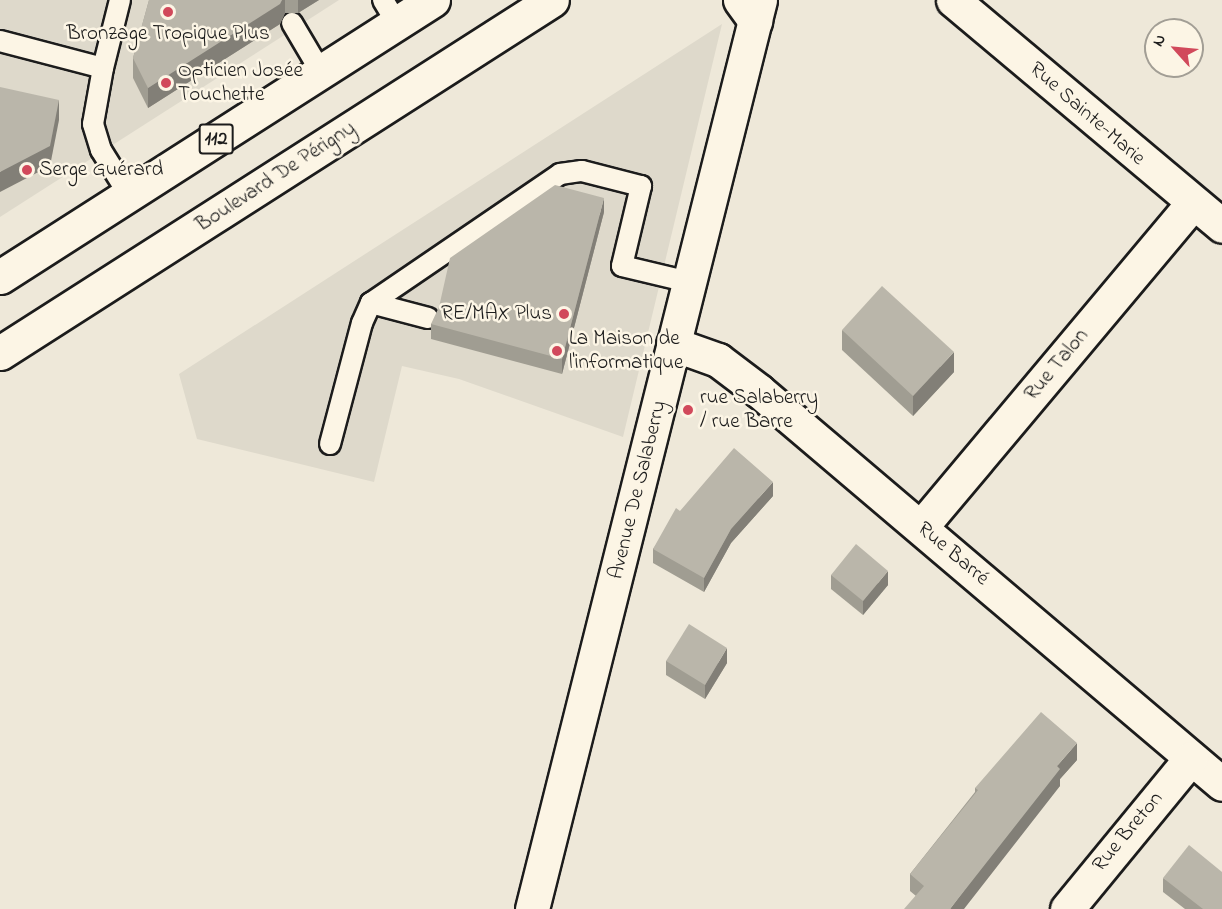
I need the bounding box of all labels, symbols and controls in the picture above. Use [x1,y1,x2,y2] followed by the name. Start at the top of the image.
[161,5,175,19] marker: Bronzage Tropique Plus
[1144,18,1204,78] north arrow
[66,21,270,47] place label: Bronzage Tropique Plus
[1147,30,1173,51] text: N
[1024,57,1150,171] street label: Rue Sainte-Marie
[178,58,303,108] place label: Opticien Josée Touchette
[159,76,173,90] marker: Opticien Josée Touchette
[192,116,360,238] street label: Boulevard De Périgny
[198,122,234,156] road number: 112
[39,157,163,183] place label: Serge Guérard
[20,163,34,177] marker: Serge Guérard
[441,301,552,327] place label: RE/MAX Plus
[557,307,571,321] marker: RE/MAX Plus
[1020,324,1094,406] street label: Rue Talon
[569,326,683,376] place label: La Maison de l'informatique
[550,344,564,358] marker: La Maison de l'informatique
[700,385,818,435] place label: rue Salaberry / rue Barre
[604,398,672,582] street label: Avenue De Salaberry
[681,403,695,417] marker: rue Salaberry / rue Barre
[912,517,994,591] street label: Rue Barré
[1087,787,1169,877] street label: Rue Breton

